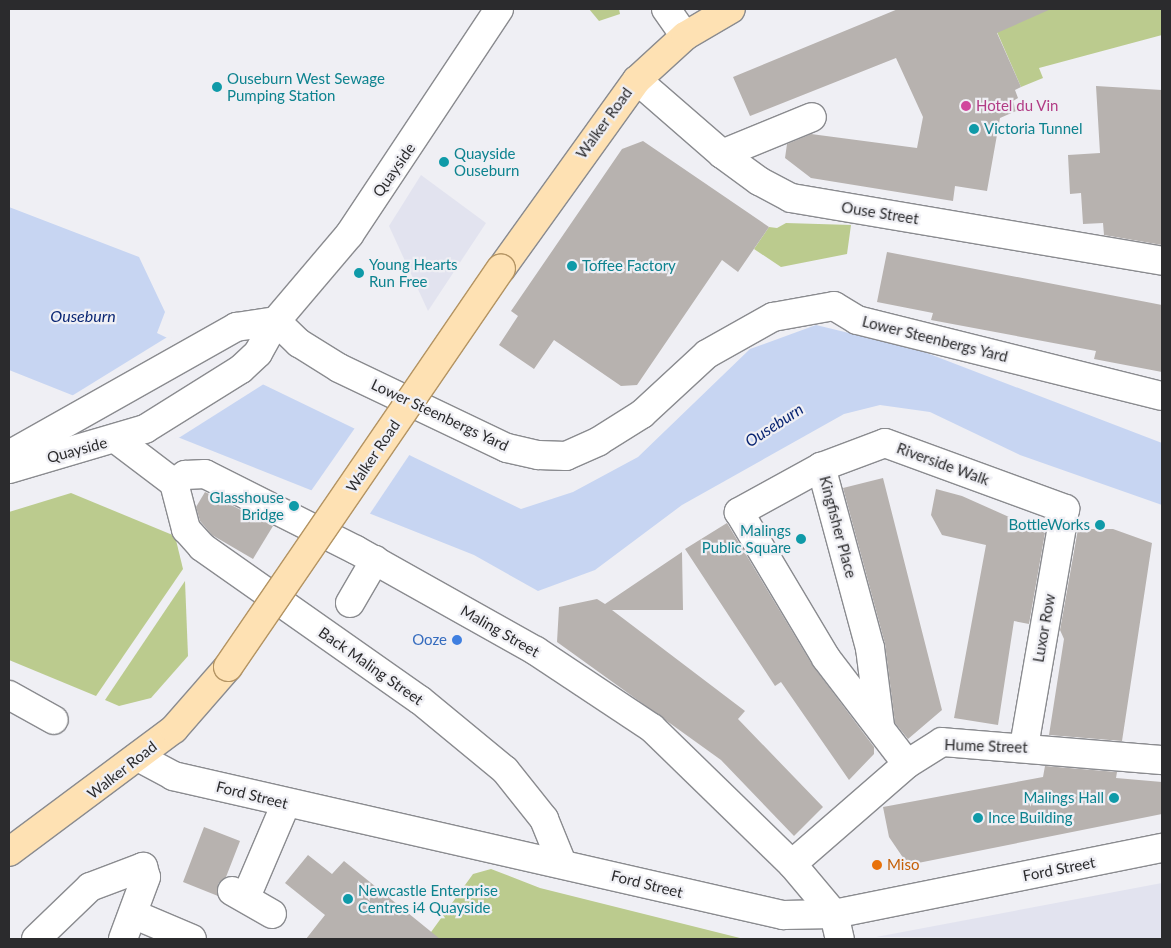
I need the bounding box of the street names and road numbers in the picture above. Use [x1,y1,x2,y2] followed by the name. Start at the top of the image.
[572,84,636,162] street label: Walker Road
[369,140,419,200] street label: Quayside
[840,198,920,228] street label: Ouse Street
[860,312,1010,366] street label: Lower Steenbergs Yard
[368,375,512,455] street label: Lower Steenbergs Yard
[342,416,404,496] street label: Walker Road
[45,433,109,467] street label: Quayside
[894,439,992,489] street label: Riverside Walk
[816,474,860,580] street label: Kingfisher Place
[1029,592,1059,664] street label: Luxor Row
[457,601,543,661] street label: Maling Street
[315,623,427,709] street label: Back Maling Street
[944,736,1028,756] street label: Hume Street
[84,737,160,803] street label: Walker Road
[214,777,290,813] street label: Ford Street
[1021,853,1097,885] street label: Ford Street
[609,866,685,902] street label: Ford Street

